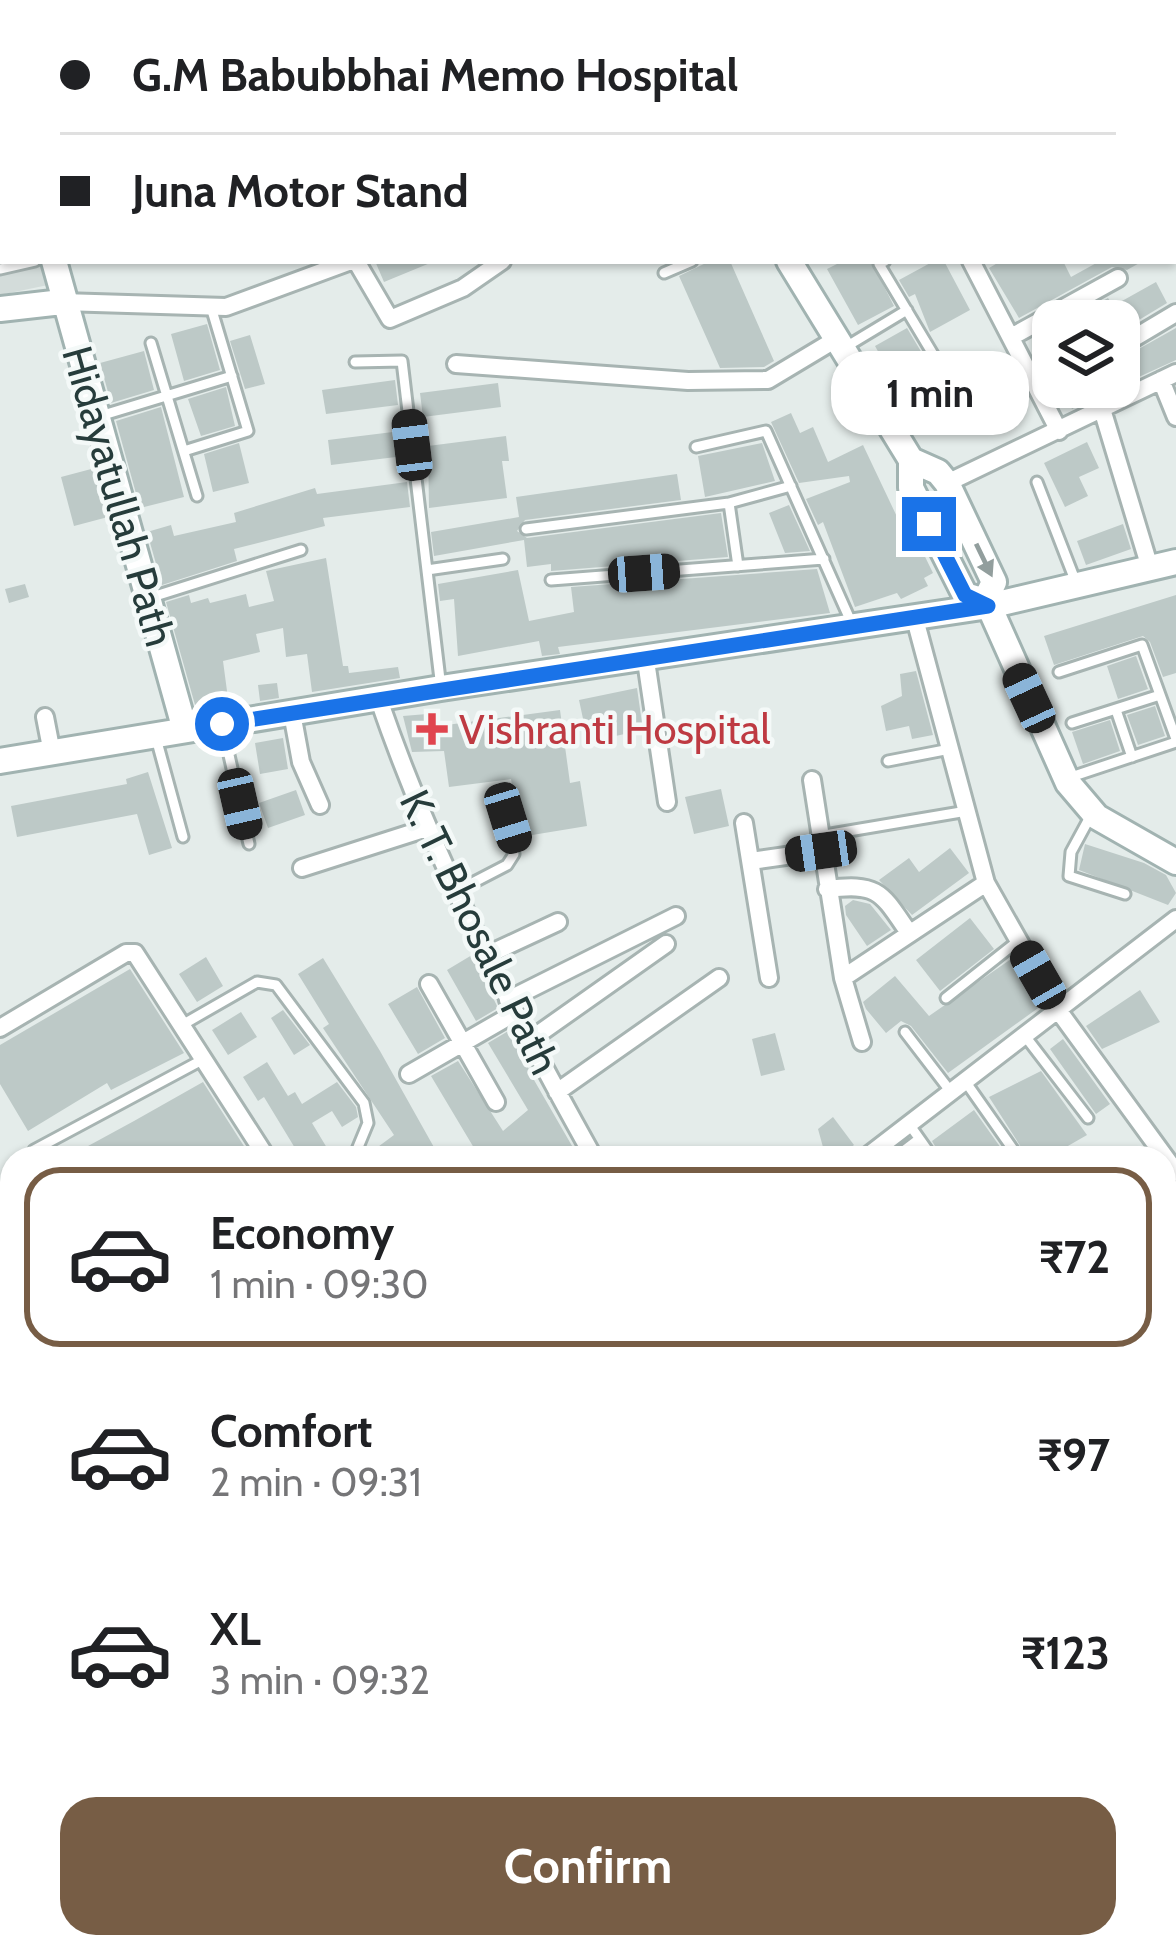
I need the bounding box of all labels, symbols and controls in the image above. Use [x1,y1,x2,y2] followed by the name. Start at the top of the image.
[132,48,738,102] text: G.M Babubbhai Memo Hospital
[132,164,469,218] text: Juna Motor Stand
[1032,300,1140,408] map controls
[1032,300,1140,408] button: layers
[51,340,187,652] street label: Hidayatullah Path
[830,350,1028,434] callout: 1 min
[886,369,974,417] text: 1 min
[390,407,434,483] car
[902,497,956,551] route end
[974,543,994,578] one-way arrow
[607,553,681,593] car
[997,658,1061,738] car
[195,697,249,751] route start
[459,703,770,755] place label: Vishranti Hospital
[416,713,448,745] marker: Vishranti Hospital
[214,765,266,843] car
[480,778,536,858] car
[389,781,571,1083] street label: K. T. Bhosale Path
[783,828,859,874] car
[1004,935,1072,1015] car
[66,1203,174,1311] icon: car
[210,1206,394,1260] text: Economy
[1039,1230,1110,1284] text: ₹72
[210,1260,428,1308] text: 1 min · 09:30
[66,1401,174,1509] icon: car
[210,1404,373,1458] text: Comfort
[1037,1428,1110,1482] text: ₹97
[210,1458,422,1506] text: 2 min · 09:31
[66,1599,174,1707] icon: car
[210,1602,261,1656] text: XL
[1021,1626,1110,1680] text: ₹123
[210,1656,430,1704] text: 3 min · 09:32
[60,1797,1116,1935] button: Confirm

